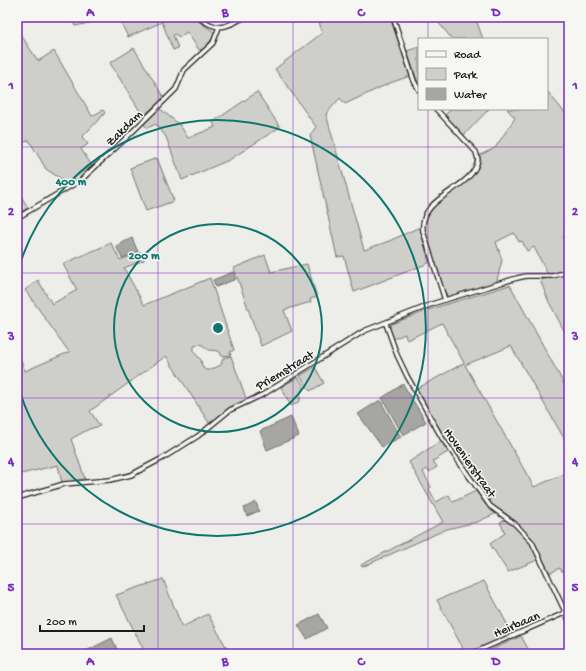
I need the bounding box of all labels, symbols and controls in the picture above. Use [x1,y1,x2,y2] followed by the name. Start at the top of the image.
[85,6,95,21] text: A
[221,6,230,21] text: B
[356,6,366,21] text: C
[491,6,501,21] text: D
[418,38,548,110] legend
[454,49,481,63] text: Road
[453,69,479,83] text: Park
[7,79,14,94] text: 1
[571,79,578,94] text: 1
[454,89,488,103] text: Water
[103,107,146,150] street label: Zakdam
[55,176,87,190] text: 400 m
[8,205,15,220] text: 2
[572,205,579,220] text: 2
[129,250,160,264] text: 200 m
[211,321,225,335] centre of rings
[7,330,15,345] text: 3
[571,330,579,345] text: 3
[253,347,318,395] street label: Priemstraat
[439,426,499,502] street label: Hovenierstraat
[7,455,15,470] text: 4
[571,455,579,470] text: 4
[8,581,15,596] text: 5
[572,581,579,596] text: 5
[40,607,144,633] scale bar
[491,608,543,642] street label: Heirbaan
[46,616,77,630] text: 200 m
[85,655,95,670] text: A
[221,655,230,670] text: B
[356,655,366,670] text: C
[491,655,501,670] text: D

